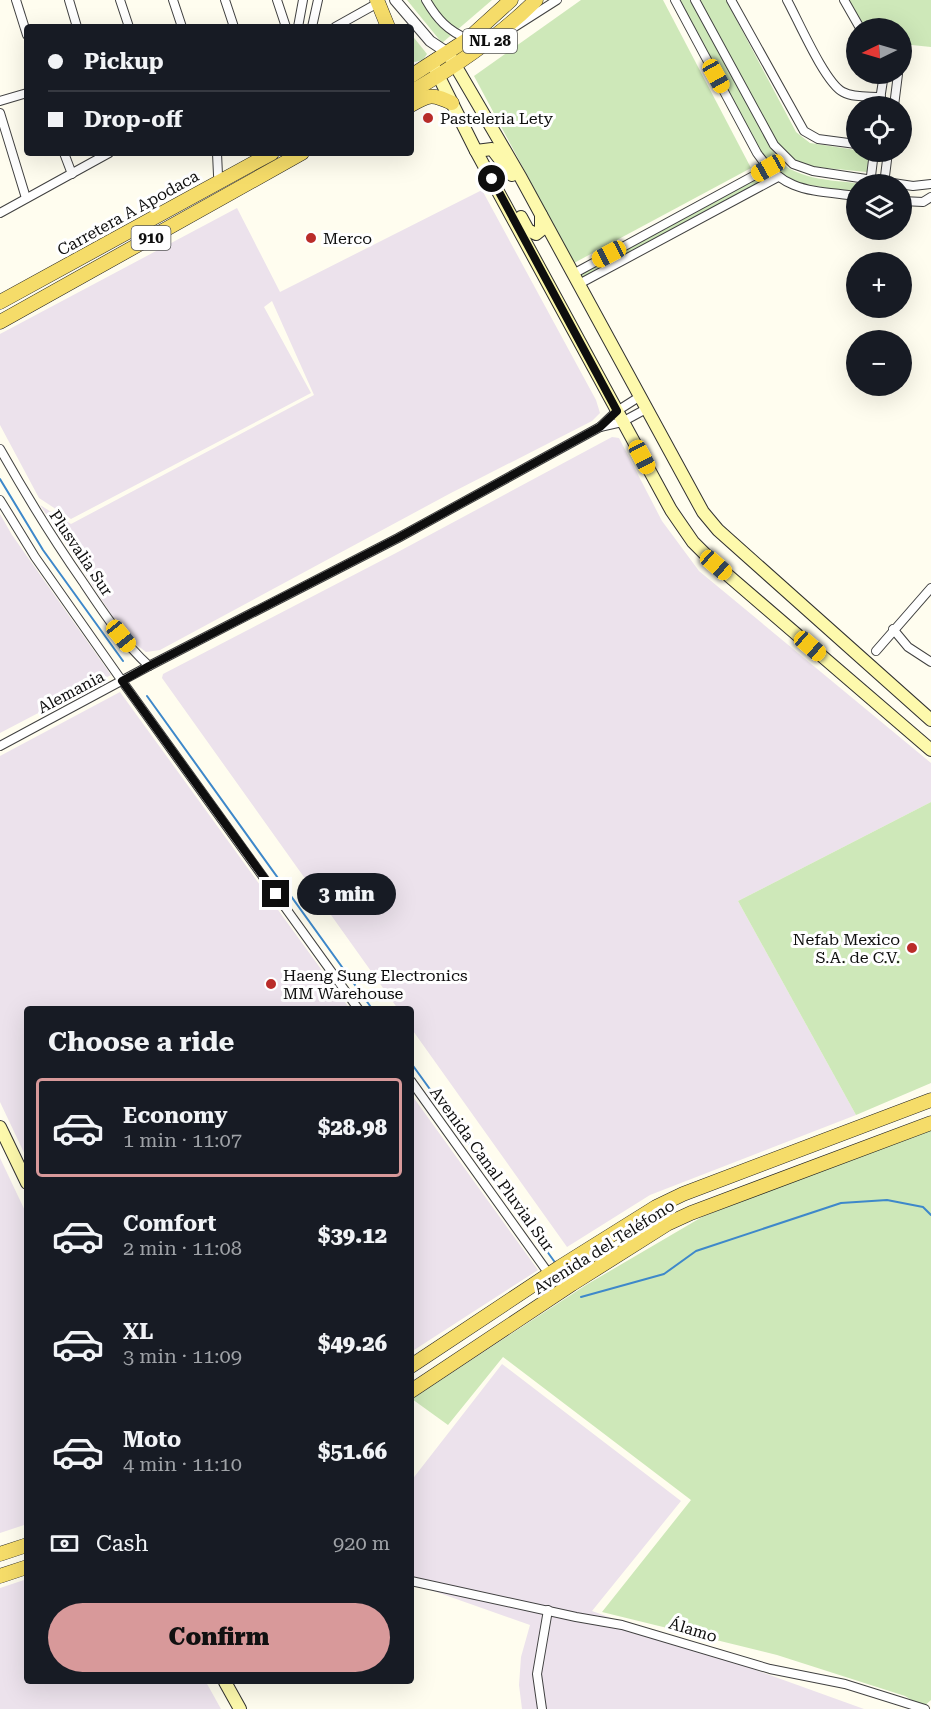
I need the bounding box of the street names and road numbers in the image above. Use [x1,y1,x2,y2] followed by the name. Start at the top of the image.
[463,29,517,53] road number: NL 28
[54,166,202,260] street label: Carretera A Apodaca
[132,226,170,250] road number: 910
[45,506,117,600] street label: Plusvalia Sur
[35,666,108,717] street label: Alemania
[426,1083,558,1255] street label: Avenida Canal Pluvial Sur
[530,1196,678,1298] street label: Avenida del Teléfono
[667,1614,720,1646] street label: Álamo

